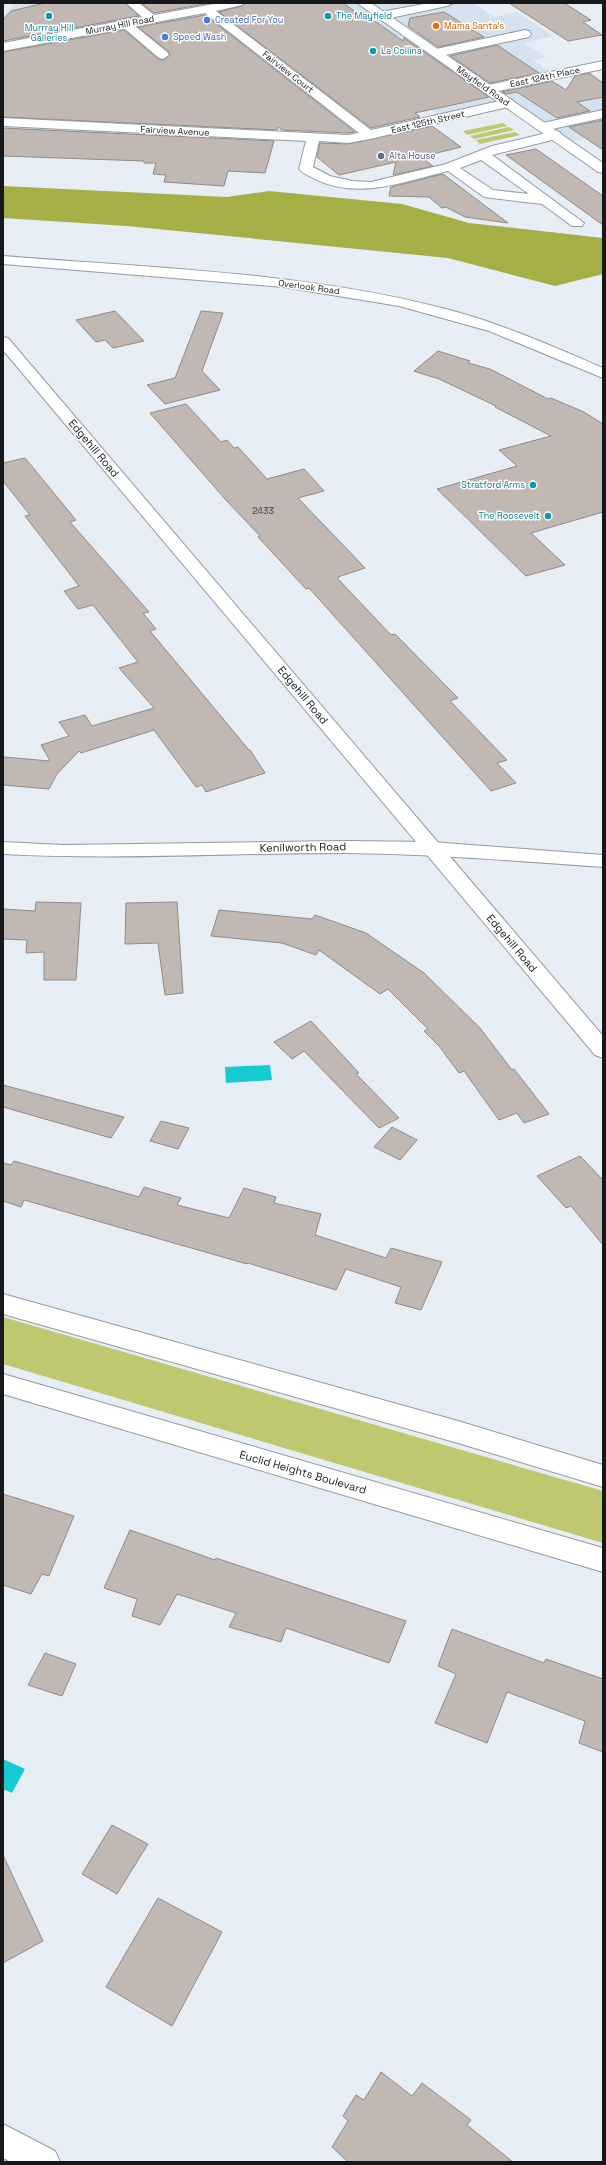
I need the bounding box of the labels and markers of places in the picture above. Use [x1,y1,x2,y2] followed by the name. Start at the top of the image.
[336,10,392,22] place label: The Mayfield
[44,11,54,21] marker: Murrray Hill Galleries
[323,11,333,21] marker: The Mayfield
[215,14,283,26] place label: Created For You
[202,15,212,25] marker: Created For You
[444,20,505,32] place label: Mama Santa's
[431,21,441,31] marker: Mama Santa's
[25,22,73,44] place label: Murrray Hill Galleries
[173,31,226,43] place label: Speed Wash
[160,32,170,42] marker: Speed Wash
[381,45,422,57] place label: La Collina
[368,46,378,56] marker: La Collina
[389,150,436,162] place label: Alta House
[376,151,386,161] marker: Alta House
[461,479,525,491] place label: Stratford Arms
[528,480,538,490] marker: Stratford Arms
[479,510,540,522] place label: The Roosevelt
[543,511,553,521] marker: The Roosevelt

